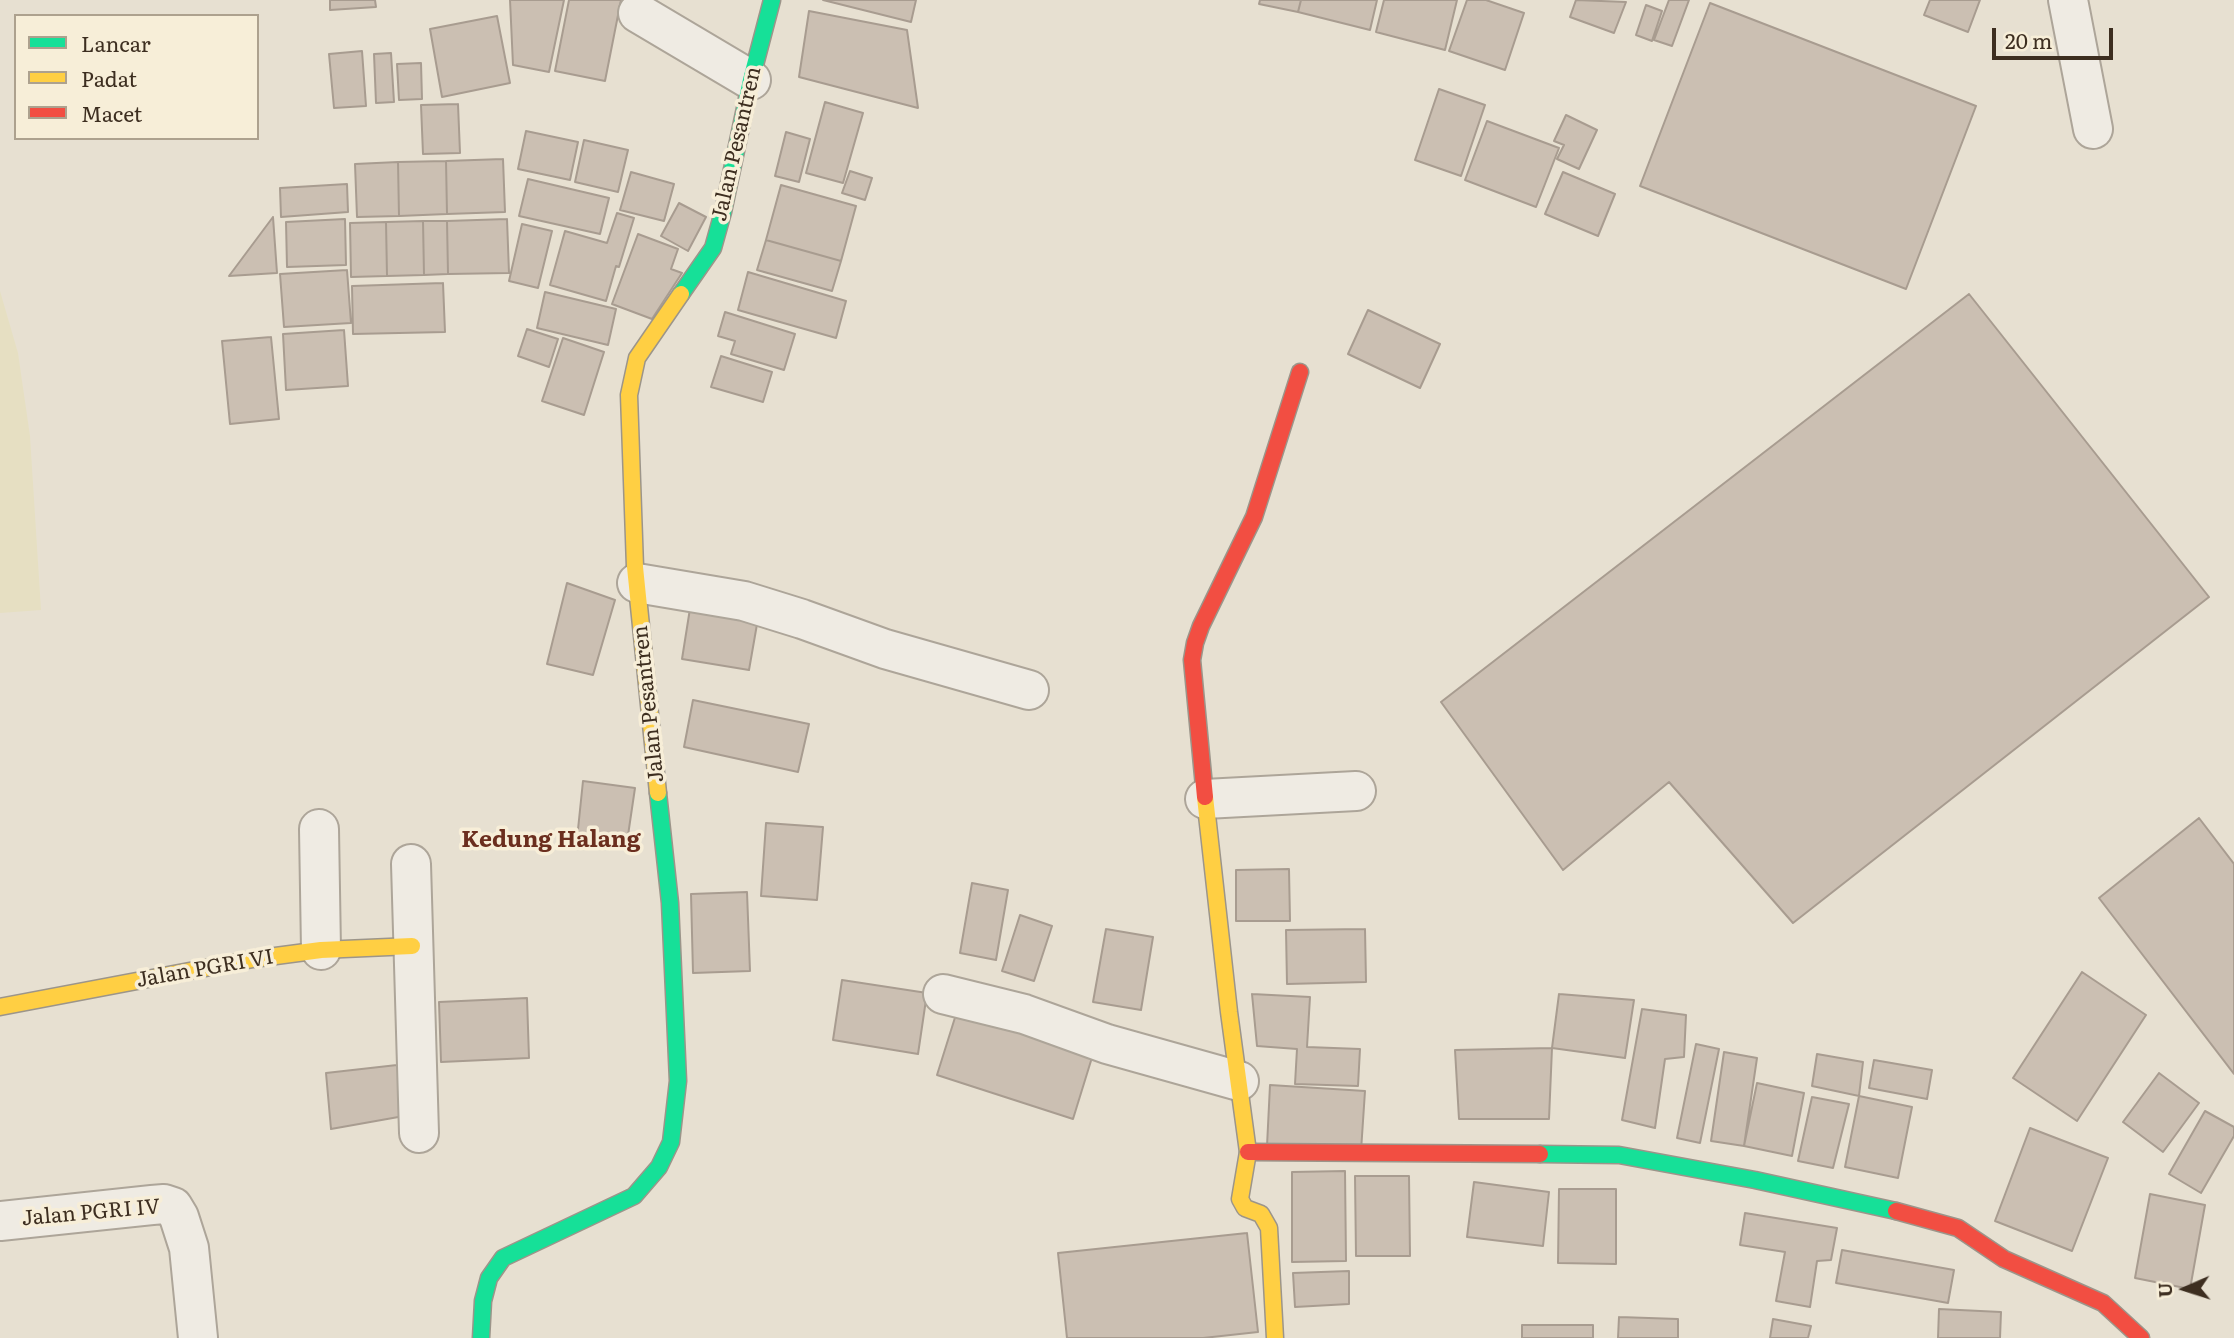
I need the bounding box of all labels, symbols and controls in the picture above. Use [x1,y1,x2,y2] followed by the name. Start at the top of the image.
[14,14,259,140] legend
[1996,14,2117,58] scale bar
[2005,24,2052,55] text: 20 m
[81,27,151,58] text: Lancar
[81,62,137,93] text: Padat
[707,64,767,224] street label: Jalan Pesantren
[81,97,142,128] text: Macet
[628,624,670,784] street label: Jalan Pesantren
[461,826,641,854] district label: Kedung Halang
[134,945,276,993] street label: Jalan PGRI VI
[21,1194,161,1232] street label: Jalan PGRI IV
[2150,1254,2220,1324] north arrow
[2150,1282,2178,1298] text: U

